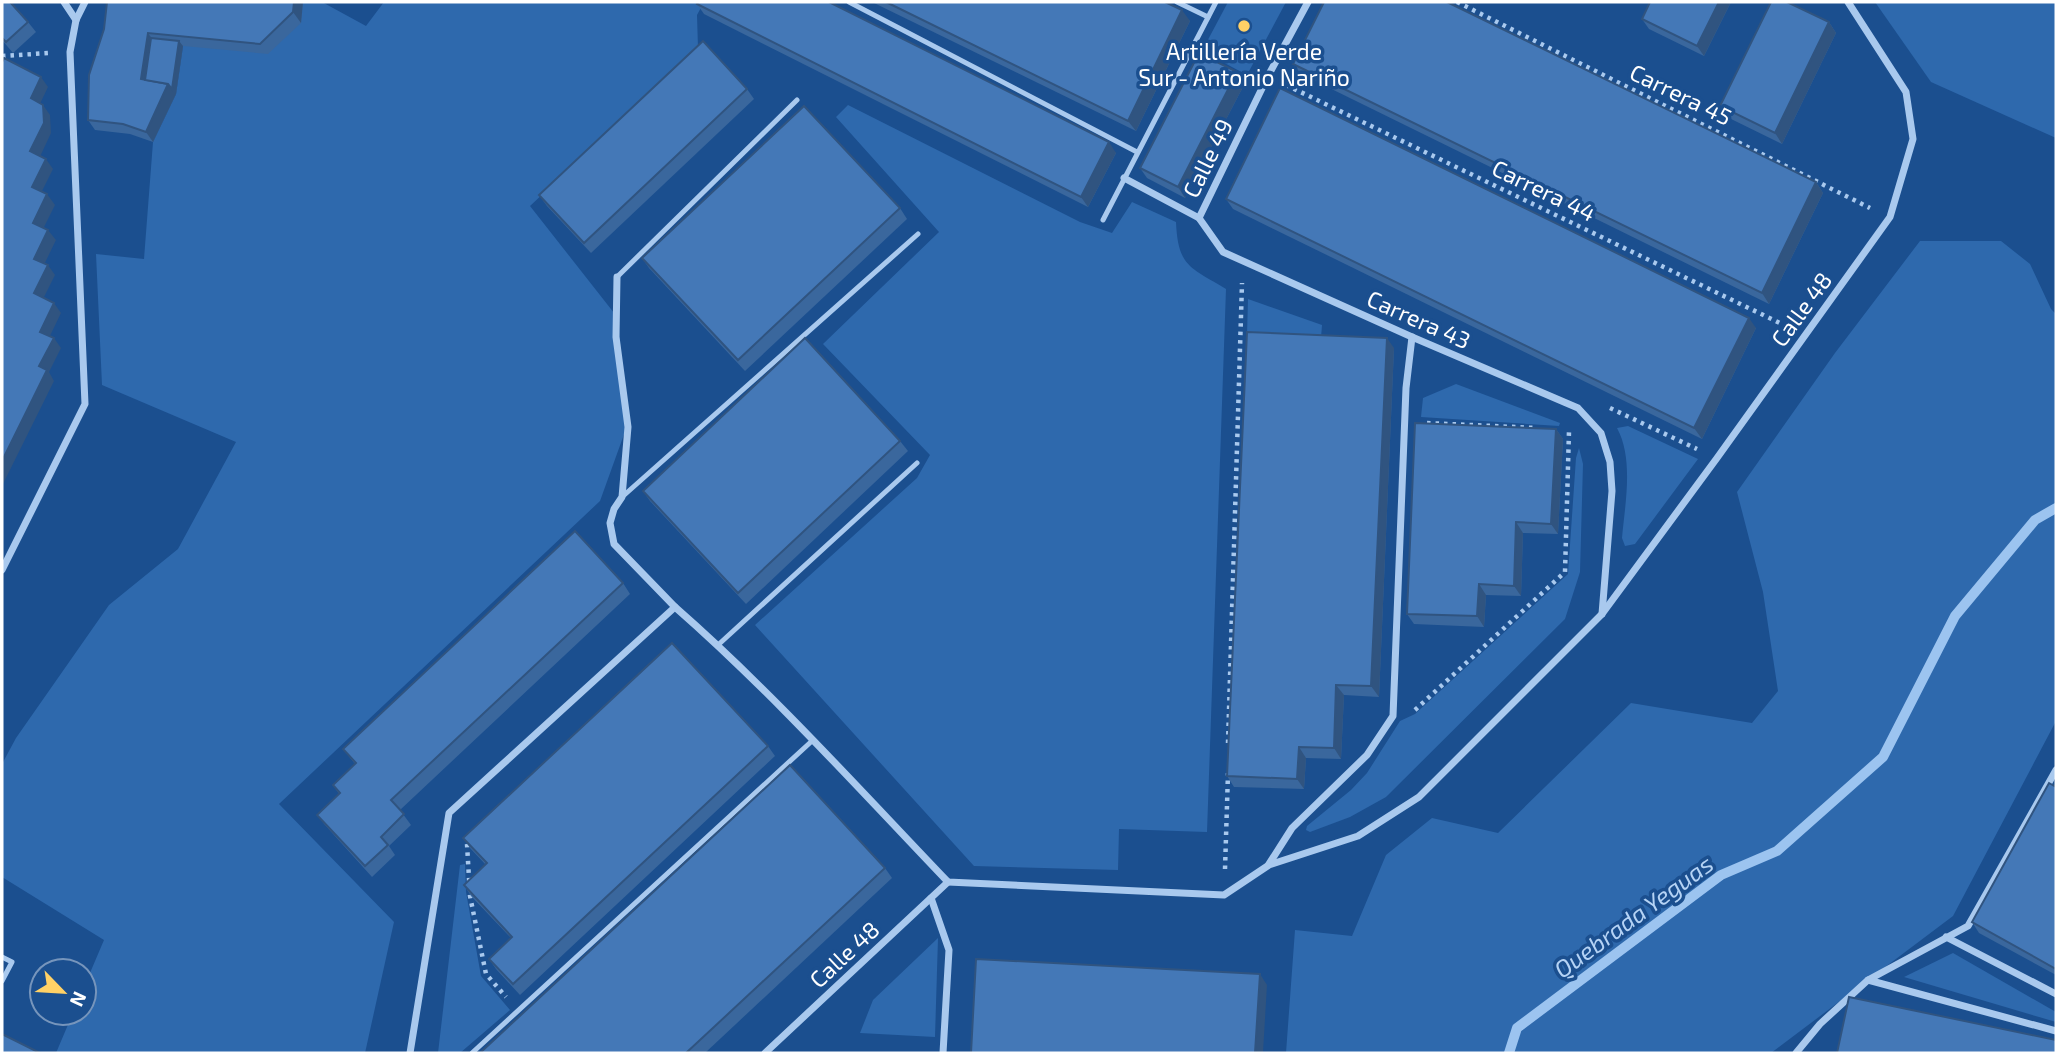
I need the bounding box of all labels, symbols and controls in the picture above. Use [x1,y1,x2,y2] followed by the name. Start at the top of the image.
[1236,18,1252,34] marker: Artillería Verde Sur - Antonio Nariño
[1138,37,1350,91] place label: Artillería Verde Sur - Antonio Nariño
[1626,57,1736,131] street label: Carrera 45
[1176,114,1238,202] street label: Calle 49
[1488,153,1600,227] street label: Carrera 44
[1765,266,1837,352] street label: Calle 48
[1363,284,1475,354] street label: Carrera 43
[1548,849,1718,983] water label: Quebrada Yeguas
[803,915,885,993] street label: Calle 48
[28,957,98,1027] north arrow
[66,988,92,1010] text: N

